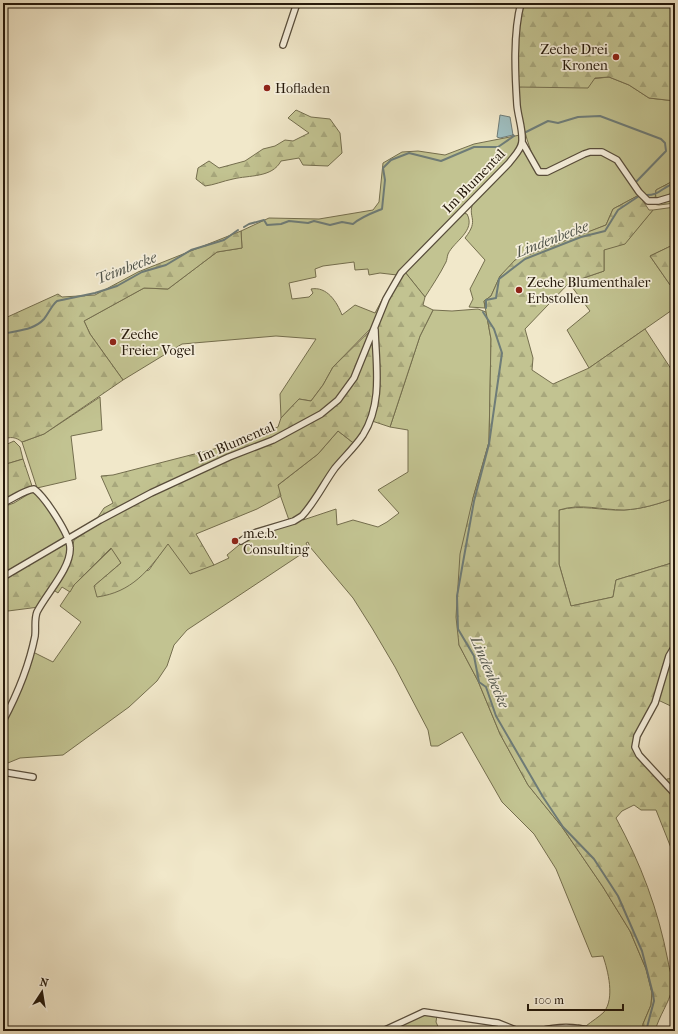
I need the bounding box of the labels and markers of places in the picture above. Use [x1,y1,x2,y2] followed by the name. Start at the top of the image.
[540,41,608,74] place label: Zeche Drei Kronen
[611,52,621,62] marker: Zeche Drei Kronen
[275,80,330,97] place label: Hofladen
[262,83,272,93] marker: Hofladen
[527,274,651,307] place label: Zeche Blumenthaler Erbstollen
[514,285,524,295] marker: Zeche Blumenthaler Erbstollen
[121,326,195,359] place label: Zeche Freier Vogel
[108,337,118,347] marker: Zeche Freier Vogel
[243,525,310,558] place label: m.e.b. Consulting
[230,536,240,546] marker: m.e.b. Consulting

